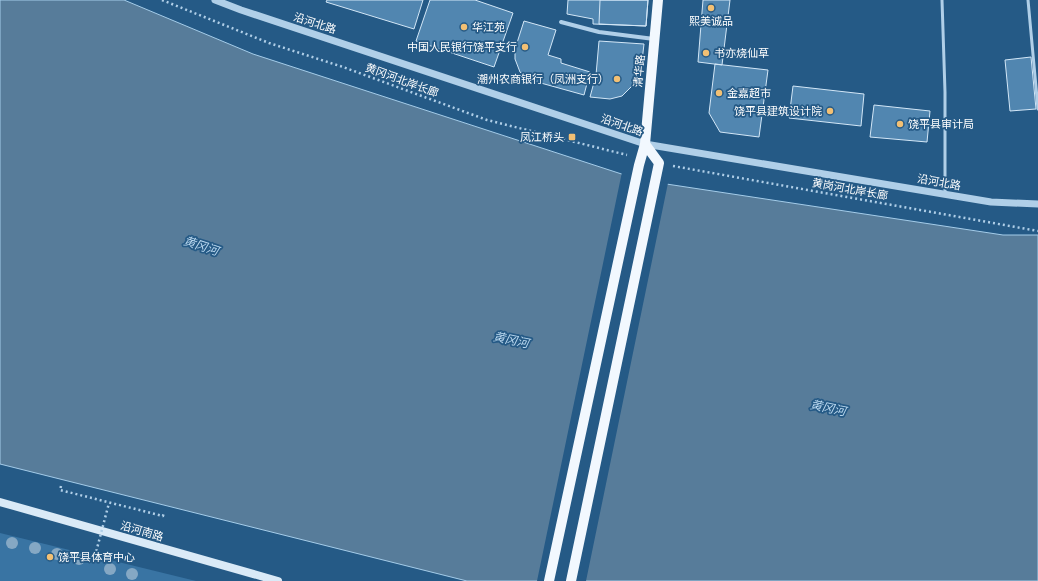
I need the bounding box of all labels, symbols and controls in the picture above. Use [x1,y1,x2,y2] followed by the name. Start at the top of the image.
[706,3,716,13] marker: 熙美诚品
[292,9,338,37] street label: 沿河北路
[689,13,733,29] place label: 熙美诚品
[472,19,505,35] place label: 华江苑
[459,22,469,32] marker: 华江苑
[407,39,517,55] place label: 中国人民银行饶平支行
[520,42,530,52] marker: 中国人民银行饶平支行
[714,45,769,61] place label: 书亦烧仙草
[701,48,711,58] marker: 书亦烧仙草
[630,54,648,88] street label: 清华路
[363,59,441,101] street label: 黄冈河北岸长廊
[477,71,609,87] place label: 潮州农商银行（凤洲支行）
[612,74,622,84] marker: 潮州农商银行（凤洲支行）
[727,85,771,101] place label: 金嘉超市
[714,88,724,98] marker: 金嘉超市
[734,103,822,119] place label: 饶平县建筑设计院
[825,106,835,116] marker: 饶平县建筑设计院
[599,110,645,140] street label: 沿河北路
[908,116,974,132] place label: 饶平县审计局
[895,119,905,129] marker: 饶平县审计局
[520,129,564,145] place label: 凤江桥头
[567,132,577,142] marker: 凤江桥头
[916,170,962,194] street label: 沿河北路
[811,174,889,204] street label: 黄岗河北岸长廊
[181,232,223,261] water label: 黄冈河
[492,327,532,353] water label: 黄冈河
[809,395,849,421] water label: 黄冈河
[119,517,165,545] street label: 沿河南路
[58,549,135,565] place label: 饶平县体育中心
[45,552,55,562] marker: 饶平县体育中心

